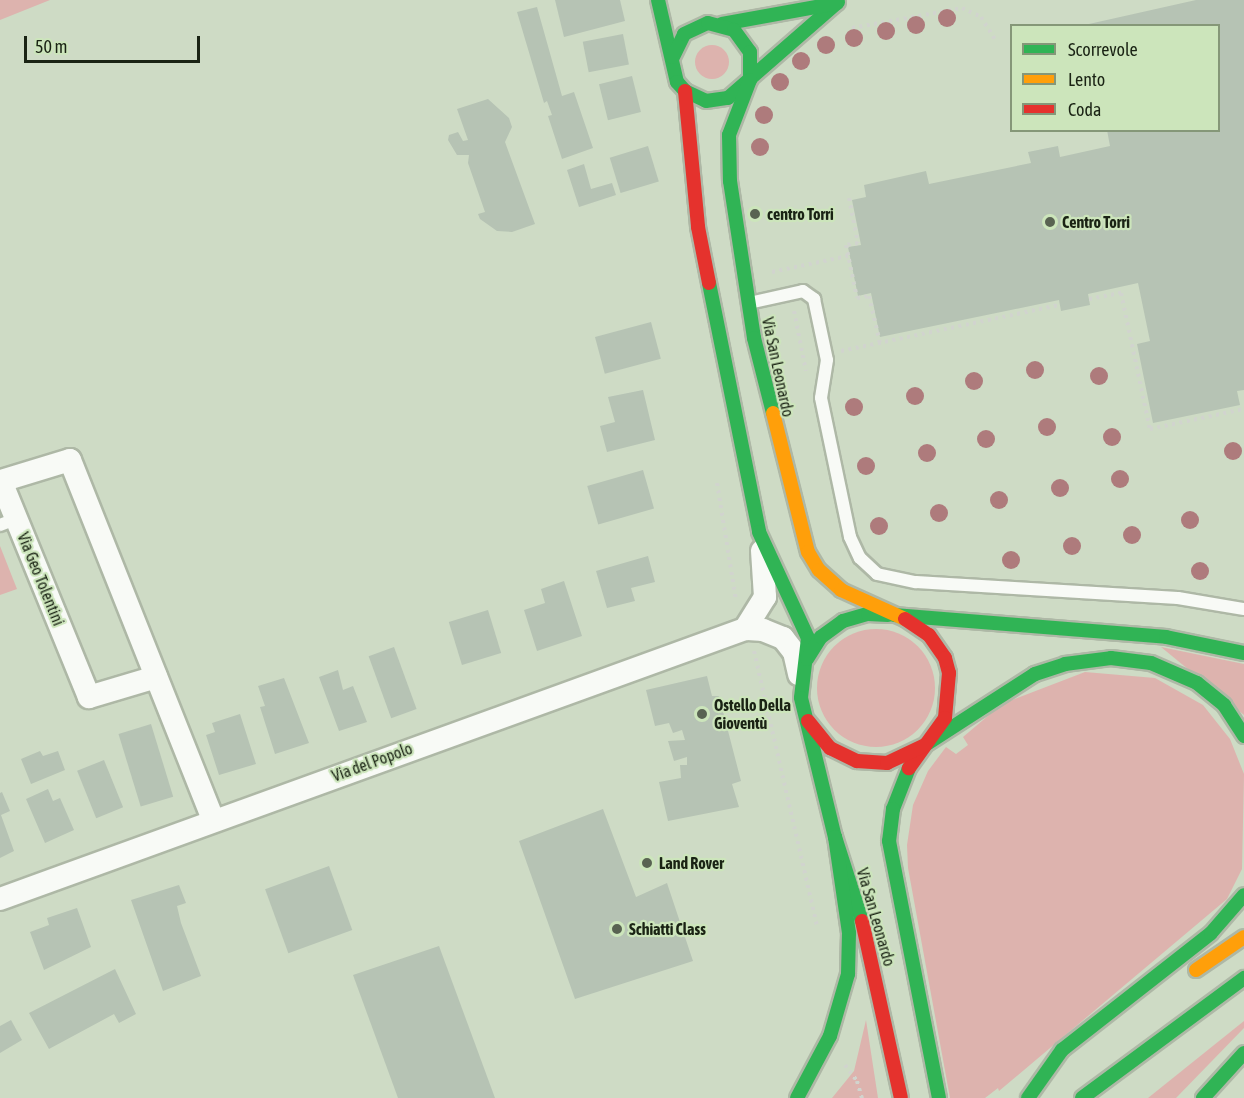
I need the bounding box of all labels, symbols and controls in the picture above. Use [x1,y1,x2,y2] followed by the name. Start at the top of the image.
[27,24,202,62] scale bar
[1010,24,1220,132] legend
[35,36,67,57] text: 50 m
[1068,39,1138,60] text: Scorrevole
[1068,69,1105,90] text: Lento
[1068,99,1101,120] text: Coda
[767,204,834,224] place label: centro Torri
[748,207,762,221] marker: centro Torri
[1062,212,1130,232] place label: Centro Torri
[1043,215,1057,229] marker: Centro Torri
[758,316,798,418] street label: Via San Leonardo
[14,530,68,628] street label: Via Geo Tolentini
[714,695,791,733] place label: Ostello Della Gioventù
[695,707,709,721] marker: Ostello Della Gioventù
[329,739,415,785] street label: Via del Popolo
[659,853,724,873] place label: Land Rover
[640,856,654,870] marker: Land Rover
[853,866,899,968] street label: Via San Leonardo
[629,919,706,939] place label: Schiatti Class
[610,922,624,936] marker: Schiatti Class

